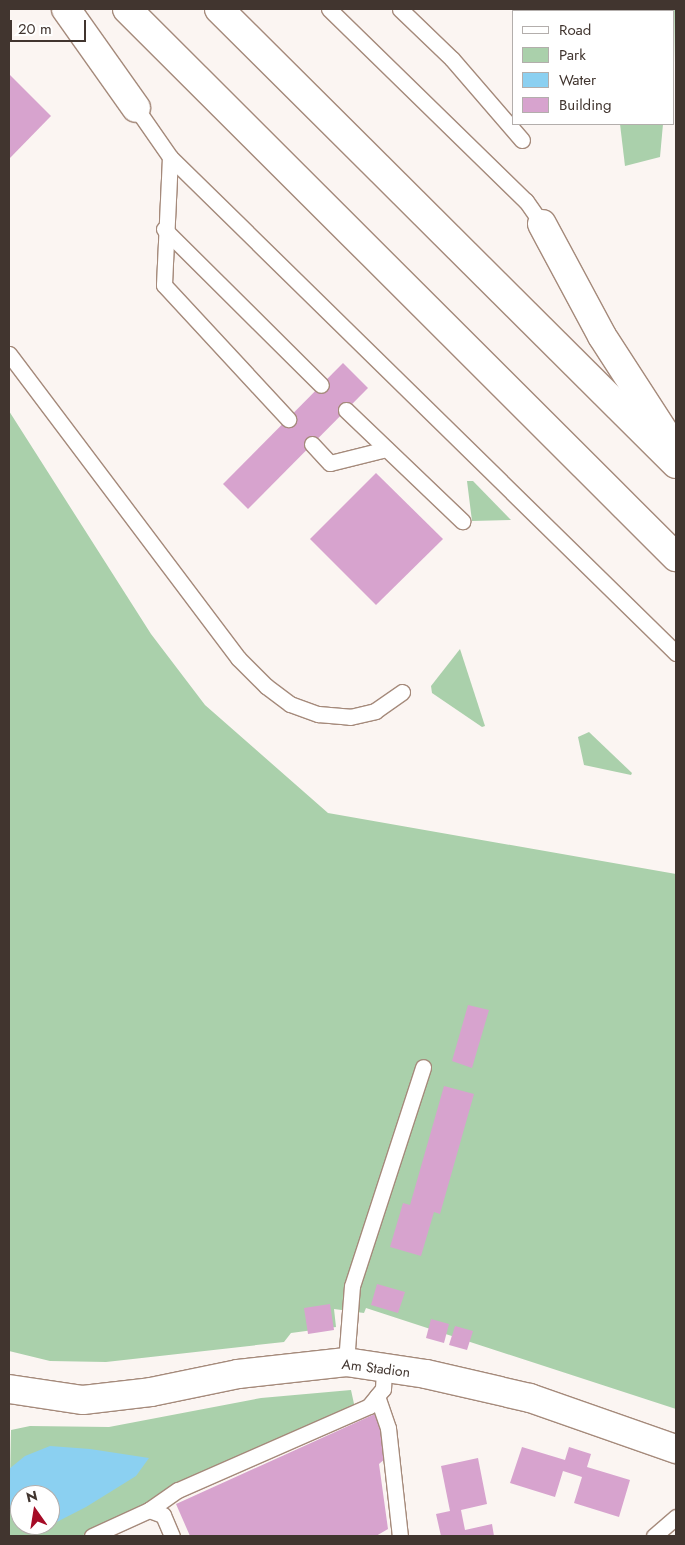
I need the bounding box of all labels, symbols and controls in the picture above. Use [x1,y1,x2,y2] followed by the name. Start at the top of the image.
[12,10,89,42] scale bar
[512,10,675,125] legend
[18,18,52,40] text: 20 m
[559,19,591,41] text: Road
[559,44,586,66] text: Park
[559,69,596,91] text: Water
[559,94,611,116] text: Building
[341,1355,411,1381] street label: Am Stadion
[10,1485,60,1535] north arrow
[24,1485,40,1507] text: N

